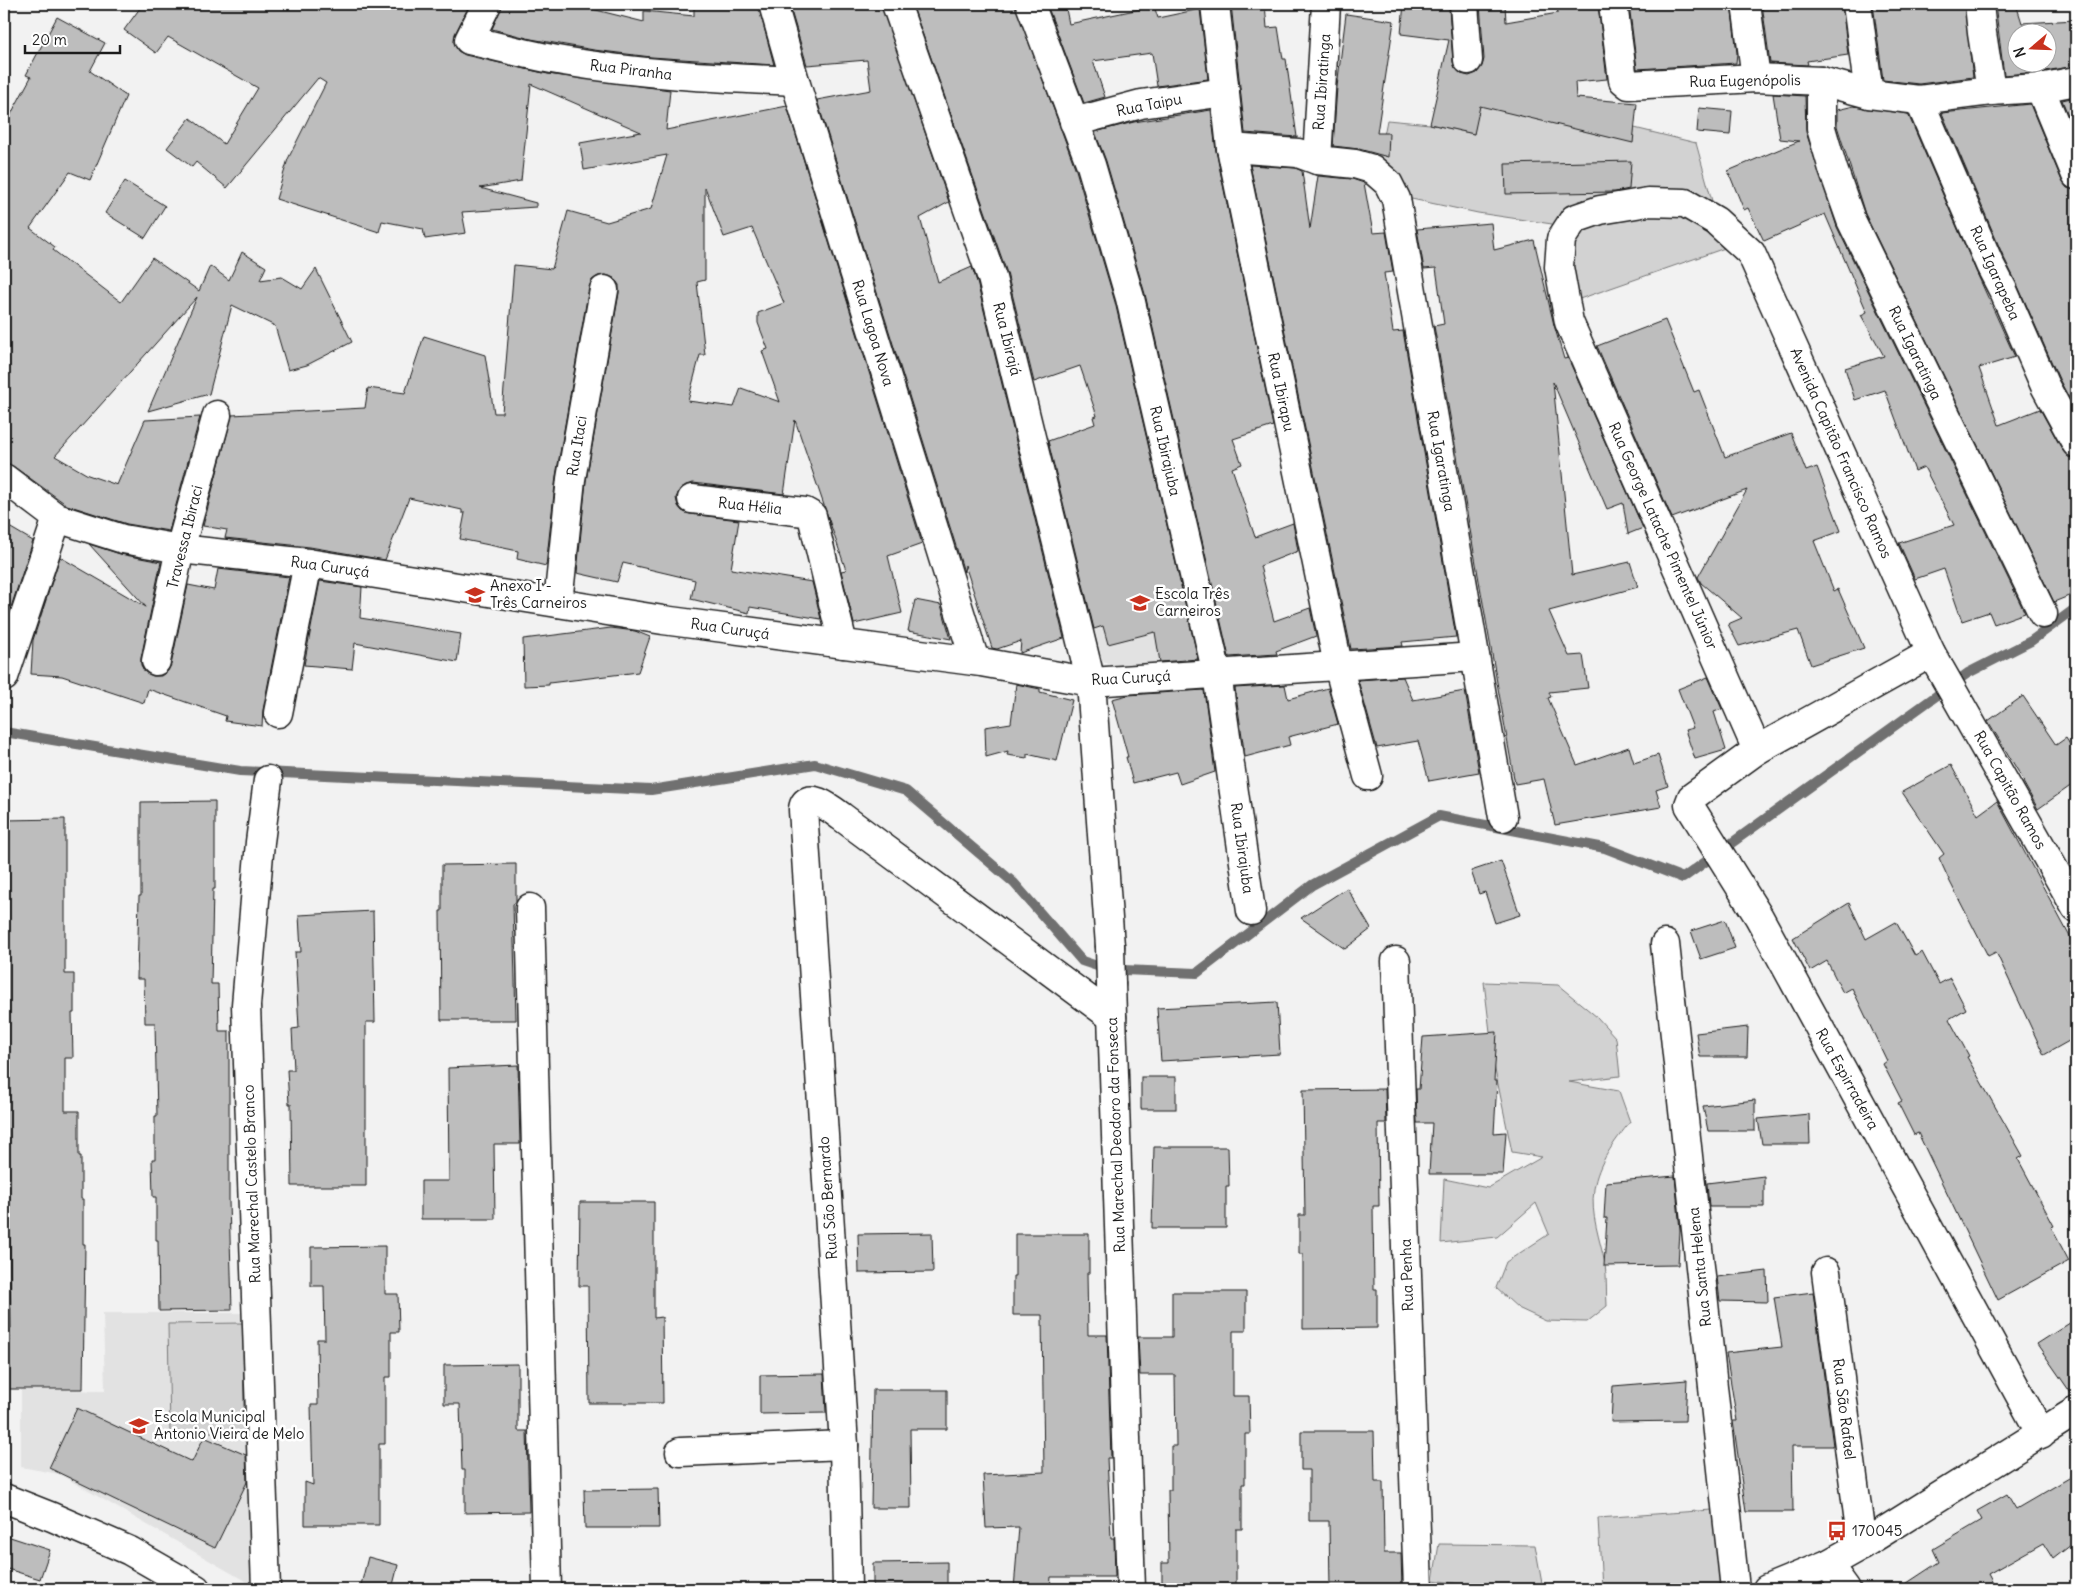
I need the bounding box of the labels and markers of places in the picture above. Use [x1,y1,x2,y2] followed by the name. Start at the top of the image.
[490,576,587,612] place label: Anexo I - Três Carneiros
[464,584,486,606] school or university icon: Anexo I - Três Carneiros
[1155,584,1230,620] place label: Escola Três Carneiros
[1129,592,1151,614] school or university icon: Escola Três Carneiros
[154,1407,304,1443] place label: Escola Municipal Antonio Vieira de Melo
[128,1415,150,1437] school or university icon: Escola Municipal Antonio Vieira de Melo
[1826,1520,1848,1542] bus stop icon: 170045
[1852,1521,1902,1540] place label: 170045

